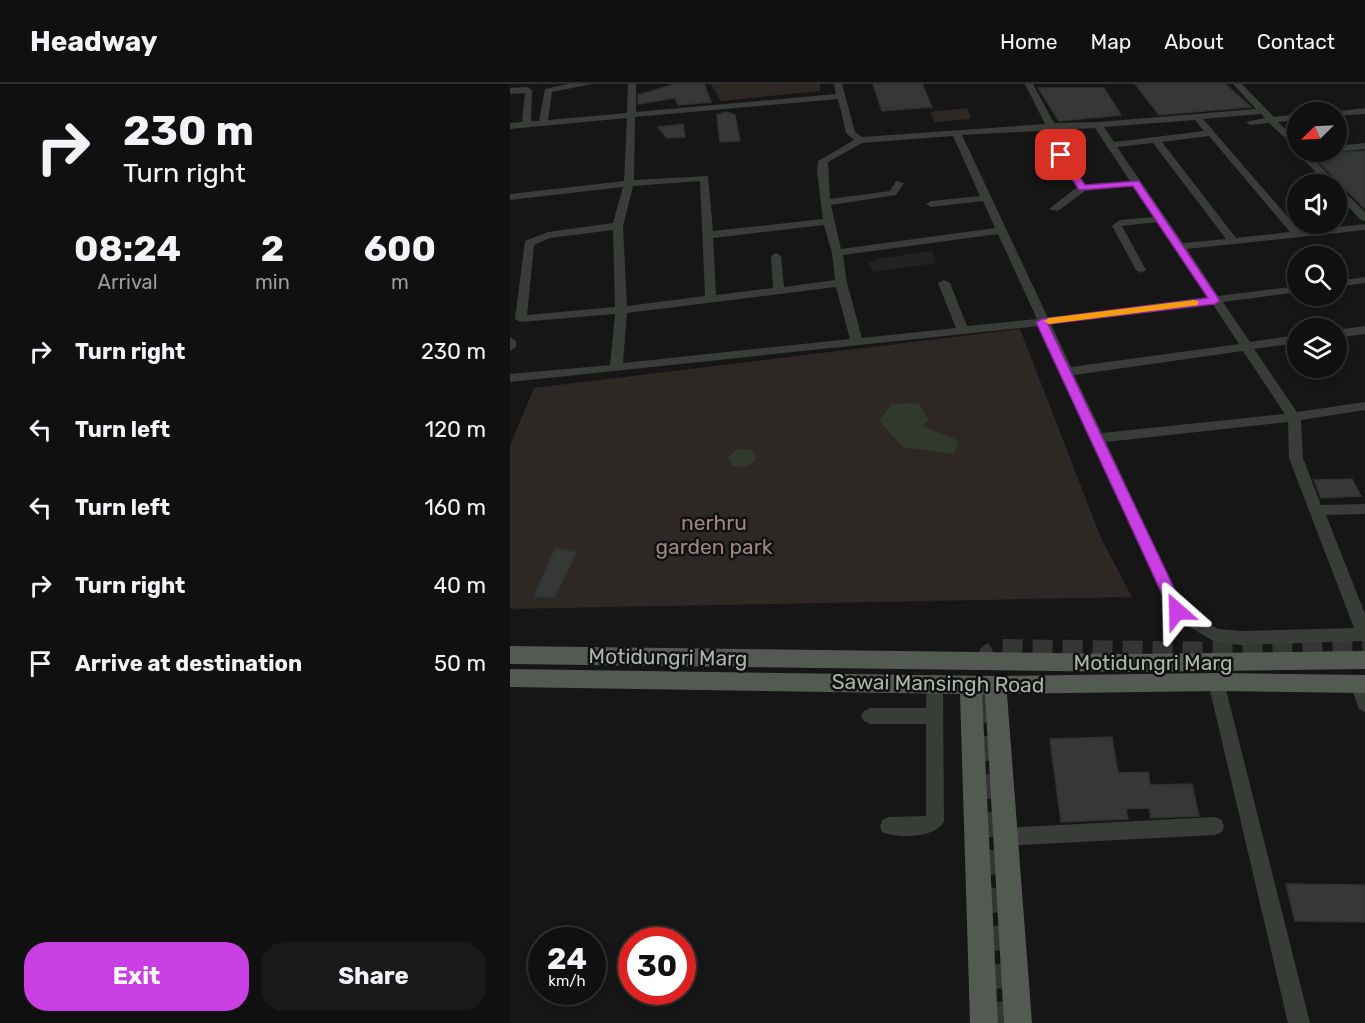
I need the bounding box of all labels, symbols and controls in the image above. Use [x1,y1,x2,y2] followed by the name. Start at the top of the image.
[30,25,157,58] text: Headway
[1000,29,1057,54] text: Home
[1090,29,1131,54] text: Map
[1164,29,1224,54] text: About
[1257,29,1335,54] text: Contact
[1287,102,1347,162] north arrow
[1287,102,1347,378] map controls
[123,106,254,156] text: 230 m
[24,108,102,186] icon: right
[1035,129,1086,180] pin
[1044,138,1077,171] icon: arrive
[123,157,246,189] text: Turn right
[1287,174,1347,234] button: sound
[74,227,181,270] text: 08:24
[261,227,284,270] text: 2
[364,227,436,270] text: 600
[1287,246,1347,306] button: search
[97,270,158,294] text: Arrival
[255,270,290,294] text: min
[391,270,409,294] text: m
[1287,318,1347,378] button: layers
[24,335,57,368] icon: right
[75,338,185,365] text: Turn right
[421,338,486,365] text: 230 m
[24,413,57,446] icon: left
[75,416,170,443] text: Turn left
[425,416,486,443] text: 120 m
[24,491,57,524] icon: left
[75,494,170,521] text: Turn left
[424,494,486,521] text: 160 m
[656,510,773,559] park label: nerhru garden park
[24,569,57,602] icon: right
[75,572,185,599] text: Turn right
[433,572,486,599] text: 40 m
[1145,579,1209,643] position arrow
[588,643,748,671] street label: Motidungri Marg
[24,647,57,680] icon: arrive
[75,650,302,677] text: Arrive at destination
[434,650,486,677] text: 50 m
[1073,650,1233,675] street label: Motidungri Marg
[831,669,1045,697] street label: Sawai Mansingh Road
[618,927,696,1005] speed limit sign: 30
[547,941,587,977] text: 24
[24,942,249,1011] button: Exit
[261,942,486,1011] button: Share
[548,972,586,990] text: km/h

